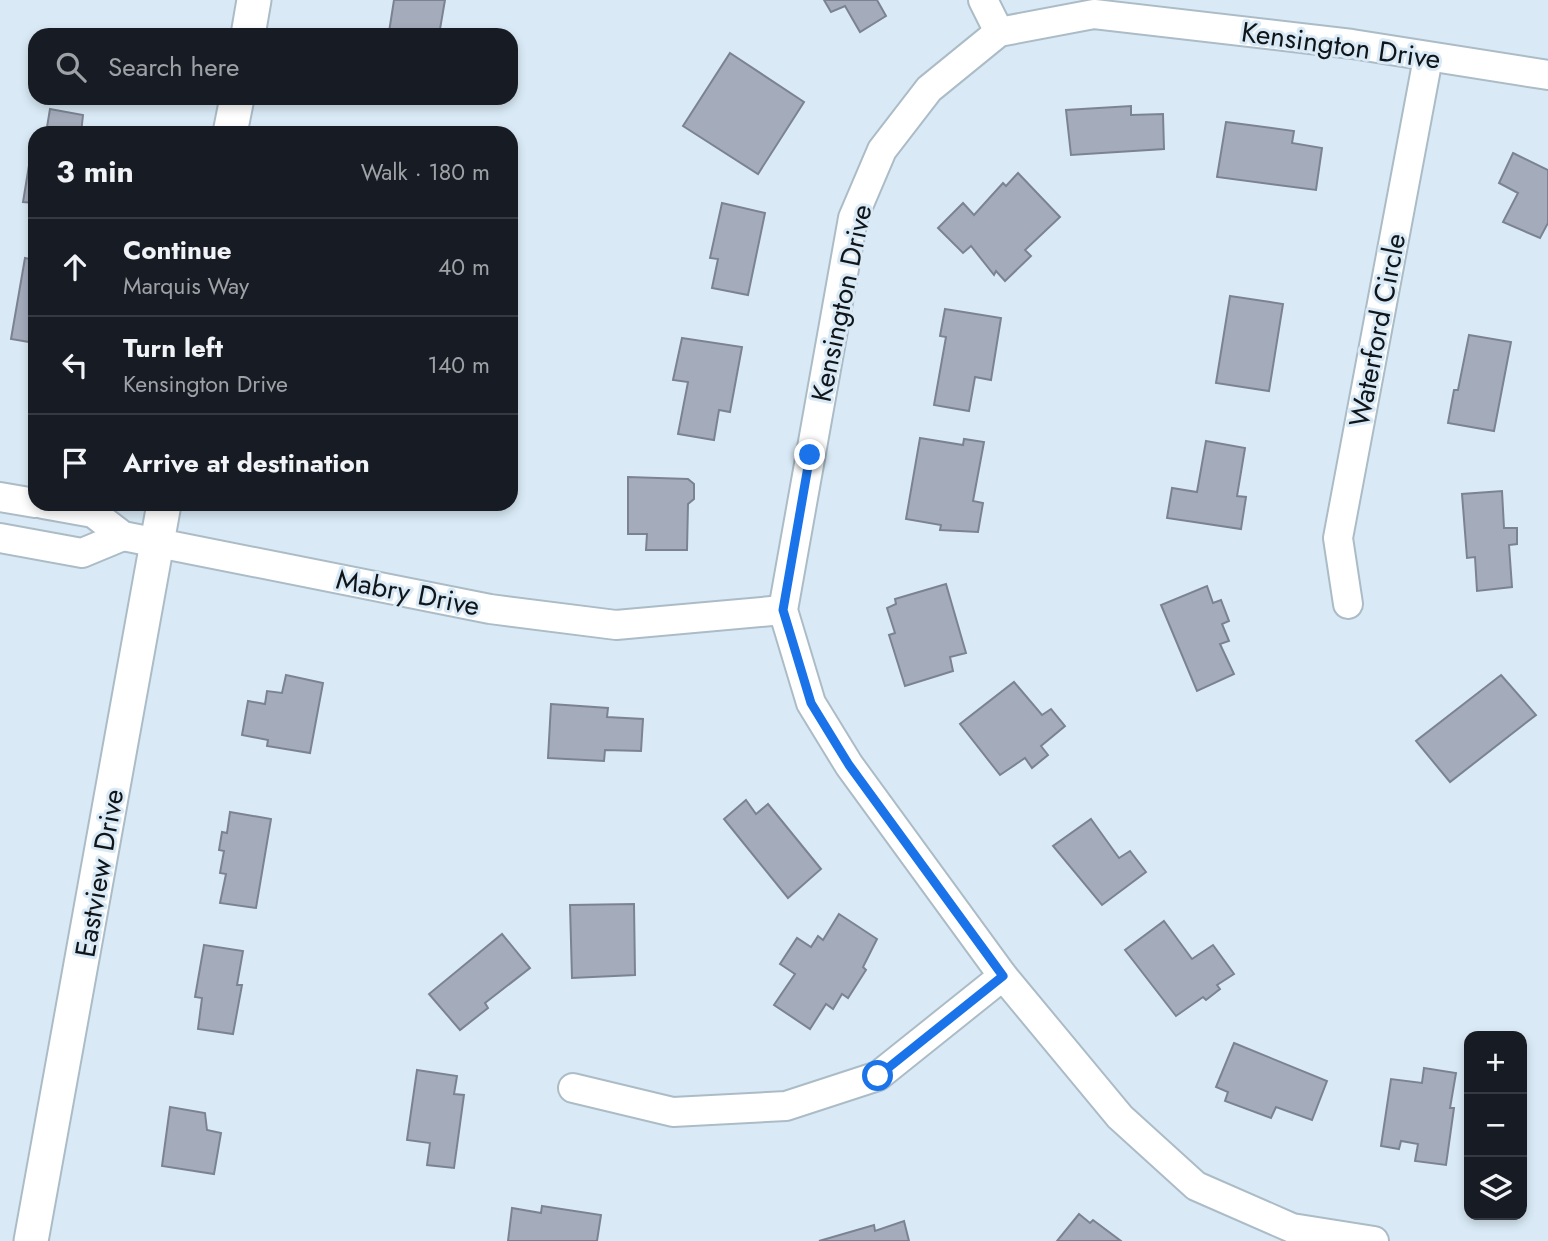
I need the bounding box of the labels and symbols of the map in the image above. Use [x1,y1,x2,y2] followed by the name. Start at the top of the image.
[1239,11,1443,80] street label: Kensington Drive
[801,201,882,406] street label: Kensington Drive
[1339,230,1416,430] street label: Waterford Circle
[794,439,825,470] route end
[333,558,483,626] street label: Mabry Drive
[65,786,134,960] street label: Eastview Drive
[862,1060,893,1091] route start

